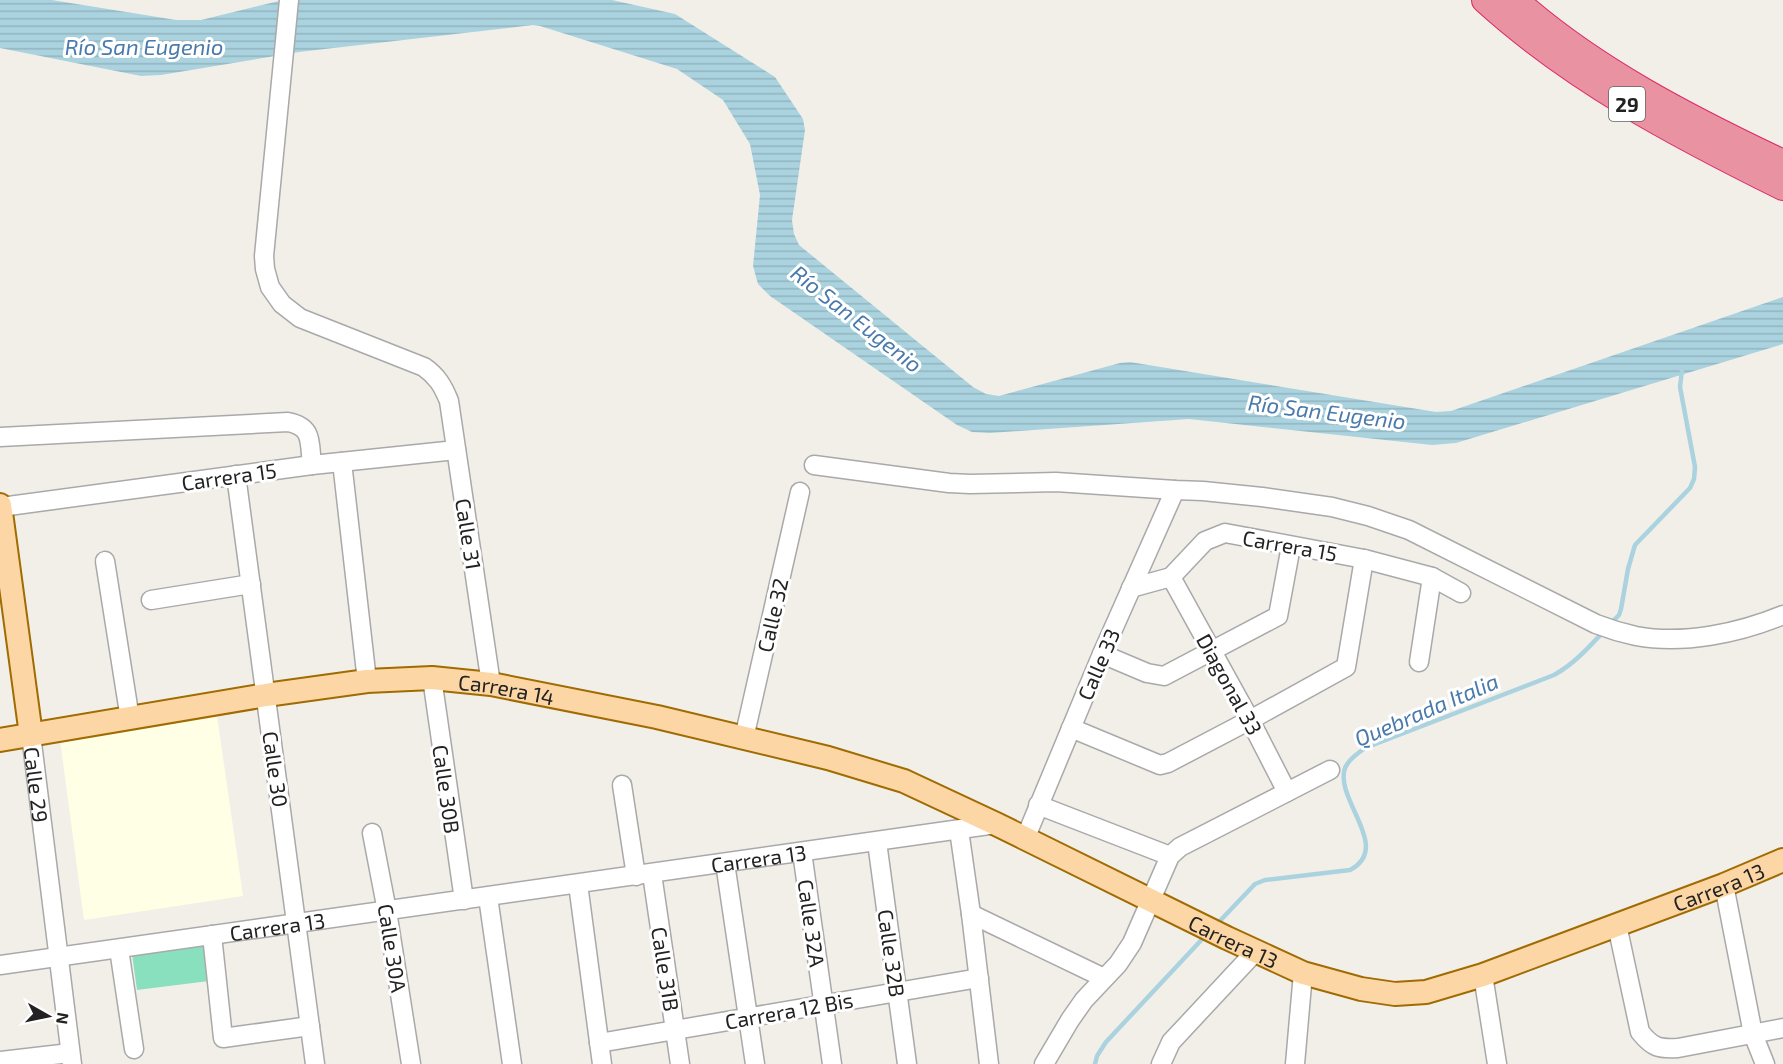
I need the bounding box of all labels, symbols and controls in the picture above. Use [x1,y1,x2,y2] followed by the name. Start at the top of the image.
[65,33,223,59] water label: Río San Eugenio
[1609,87,1645,121] road number: 29
[786,259,928,377] water label: Río San Eugenio
[1247,388,1407,434] water label: Río San Eugenio
[180,457,278,495] street label: Carrera 15
[451,497,487,571] street label: Calle 31
[1241,524,1339,566] street label: Carrera 15
[751,575,793,655] street label: Calle 32
[1072,624,1124,704] street label: Calle 33
[1192,629,1268,739] street label: Diagonal 33
[1350,667,1502,752] water label: Quebrada Italia
[457,668,557,709] street label: Carrera 14
[258,729,294,809] street label: Calle 30
[428,743,466,835] street label: Calle 30B
[20,745,54,824] street label: Calle 29
[709,839,808,877] street label: Carrera 13
[1669,857,1768,916] street label: Carrera 13
[793,877,831,969] street label: Calle 32A
[374,902,412,994] street label: Calle 30A
[228,907,327,945] street label: Carrera 13
[873,907,911,999] street label: Calle 32B
[1185,909,1282,972] street label: Carrera 13
[647,925,685,1013] street label: Calle 31B
[18,986,78,1046] north arrow
[723,986,855,1034] street label: Carrera 12 Bis
[53,1011,74,1026] text: N

